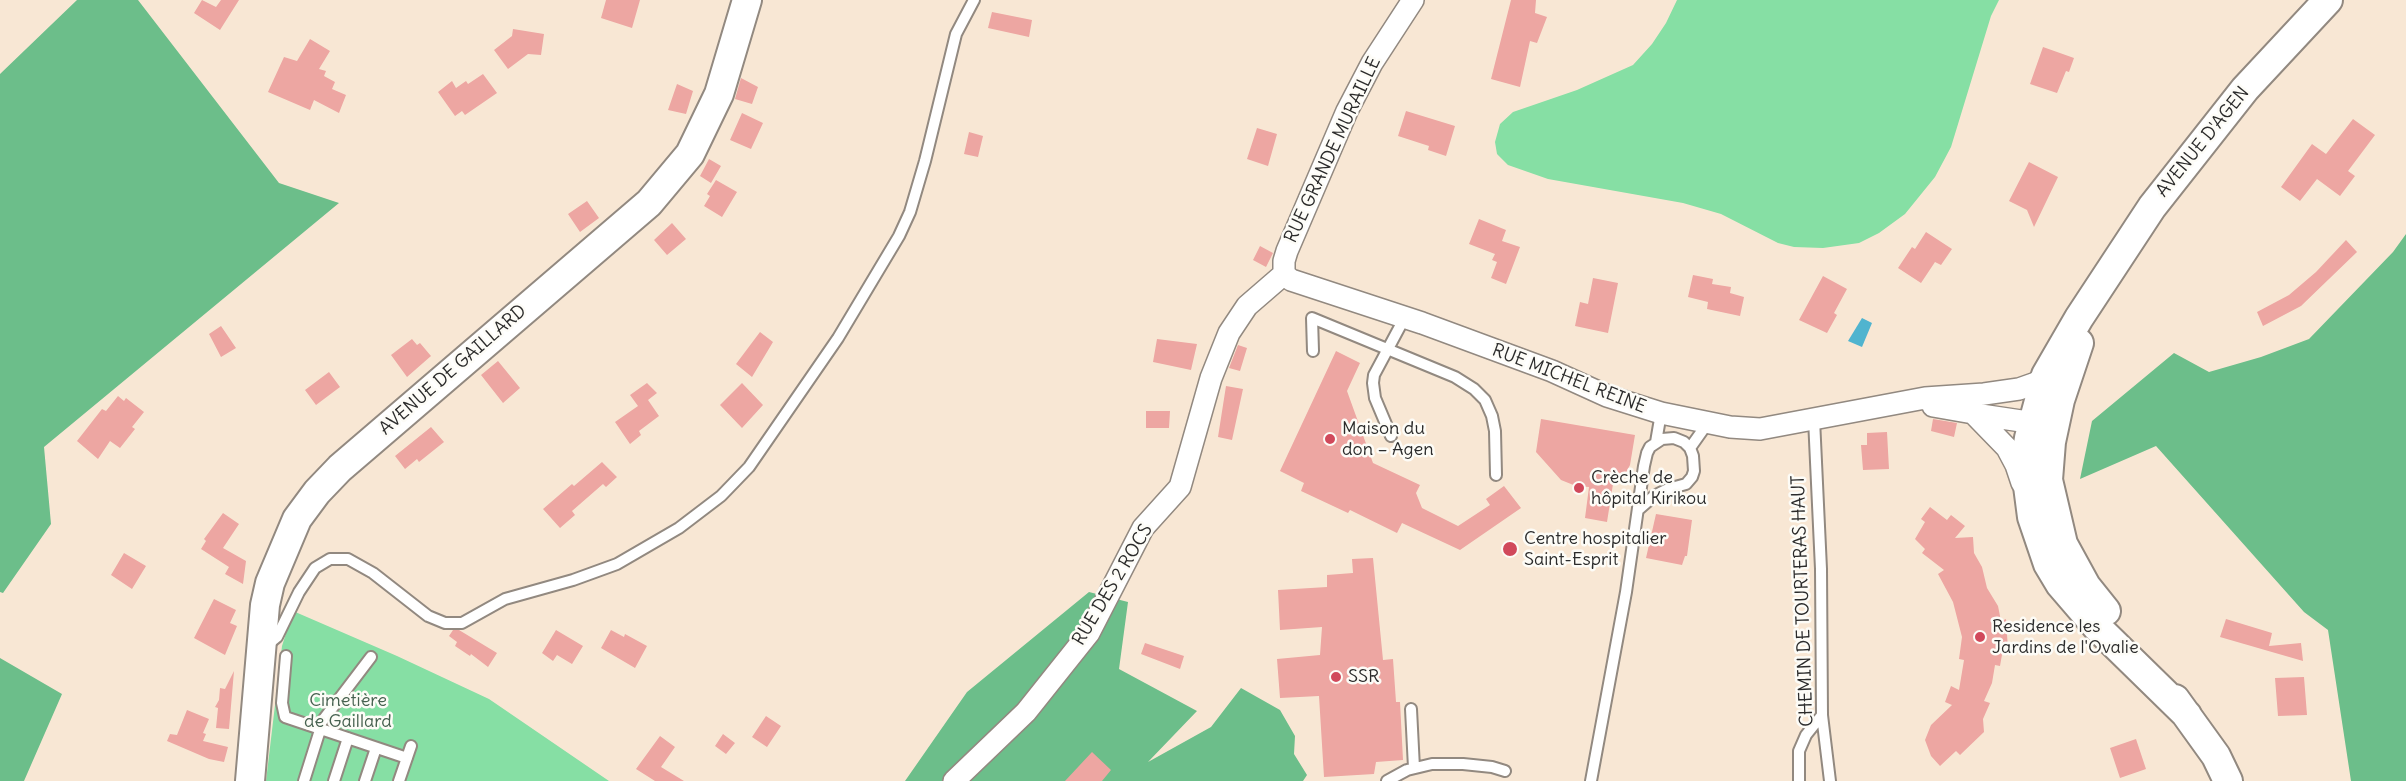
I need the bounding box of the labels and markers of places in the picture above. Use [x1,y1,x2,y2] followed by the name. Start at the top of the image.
[1342,418,1434,460] place label: Maison du don – Agen
[1323,432,1337,446] marker: Maison du don – Agen
[1591,467,1707,510] place label: Crèche de hôpital Kirikou
[1572,481,1586,495] marker: Crèche de hôpital Kirikou
[1524,528,1667,570] place label: Centre hospitalier Saint-Esprit
[1501,540,1519,558] marker: Centre hospitalier Saint-Esprit
[1992,616,2139,658] place label: Residence les Jardins de l'Ovalie
[1973,630,1987,644] marker: Residence les Jardins de l'Ovalie
[1348,666,1379,688] place label: SSR
[1329,670,1343,684] marker: SSR

